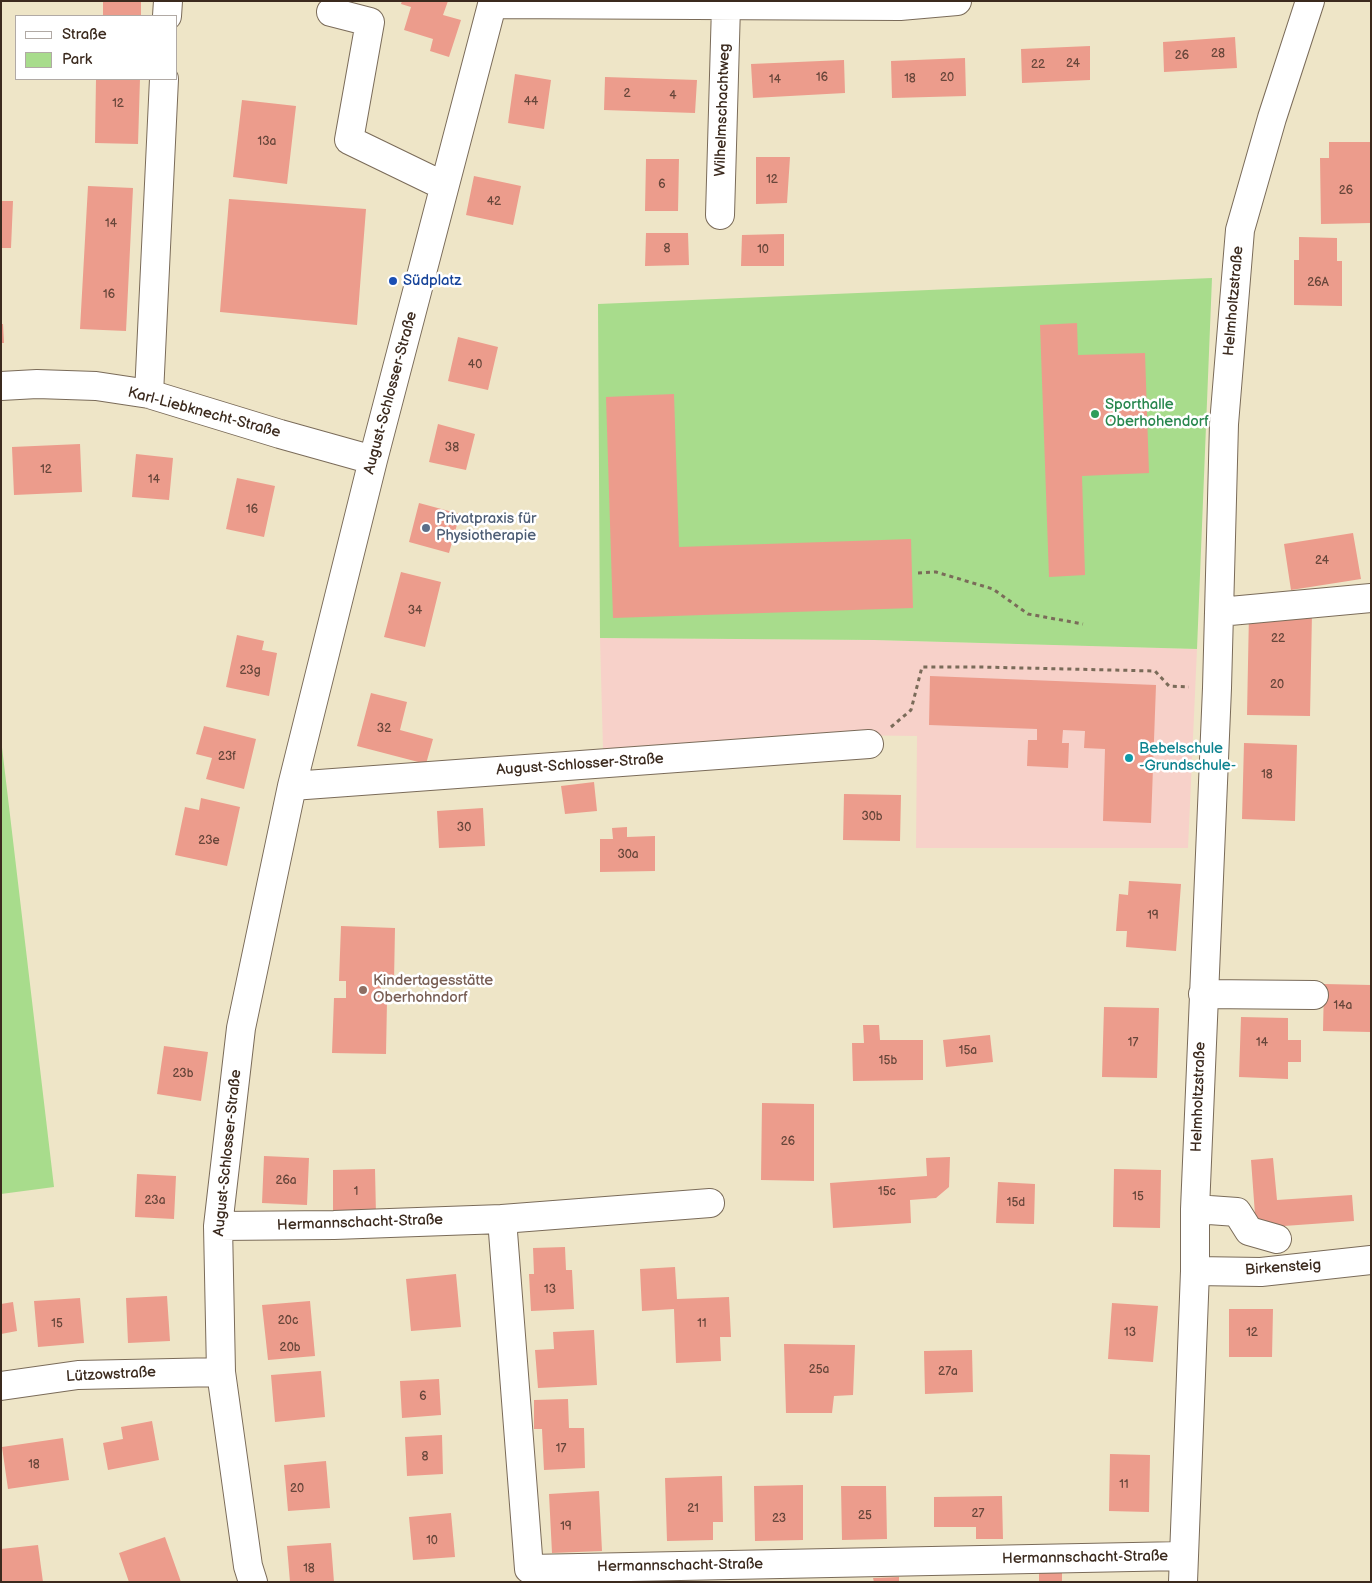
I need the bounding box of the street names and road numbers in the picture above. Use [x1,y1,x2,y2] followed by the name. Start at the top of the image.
[712,43,734,177] street label: Wilhelmschachtweg
[1220,245,1248,357] street label: Helmholtzstraße
[361,310,421,476] street label: August-Schlosser-Straße
[126,384,282,442] street label: Karl-Liebknecht-Straße
[496,750,664,780] street label: August-Schlosser-Straße
[1188,1041,1210,1153] street label: Helmholtzstraße
[210,1069,246,1237] street label: August-Schlosser-Straße
[277,1211,443,1235] street label: Hermannschacht-Straße
[1244,1256,1322,1280] street label: Birkensteig
[66,1364,156,1386] street label: Lützowstraße
[1002,1548,1168,1568] street label: Hermannschacht-Straße
[597,1556,763,1576] street label: Hermannschacht-Straße

